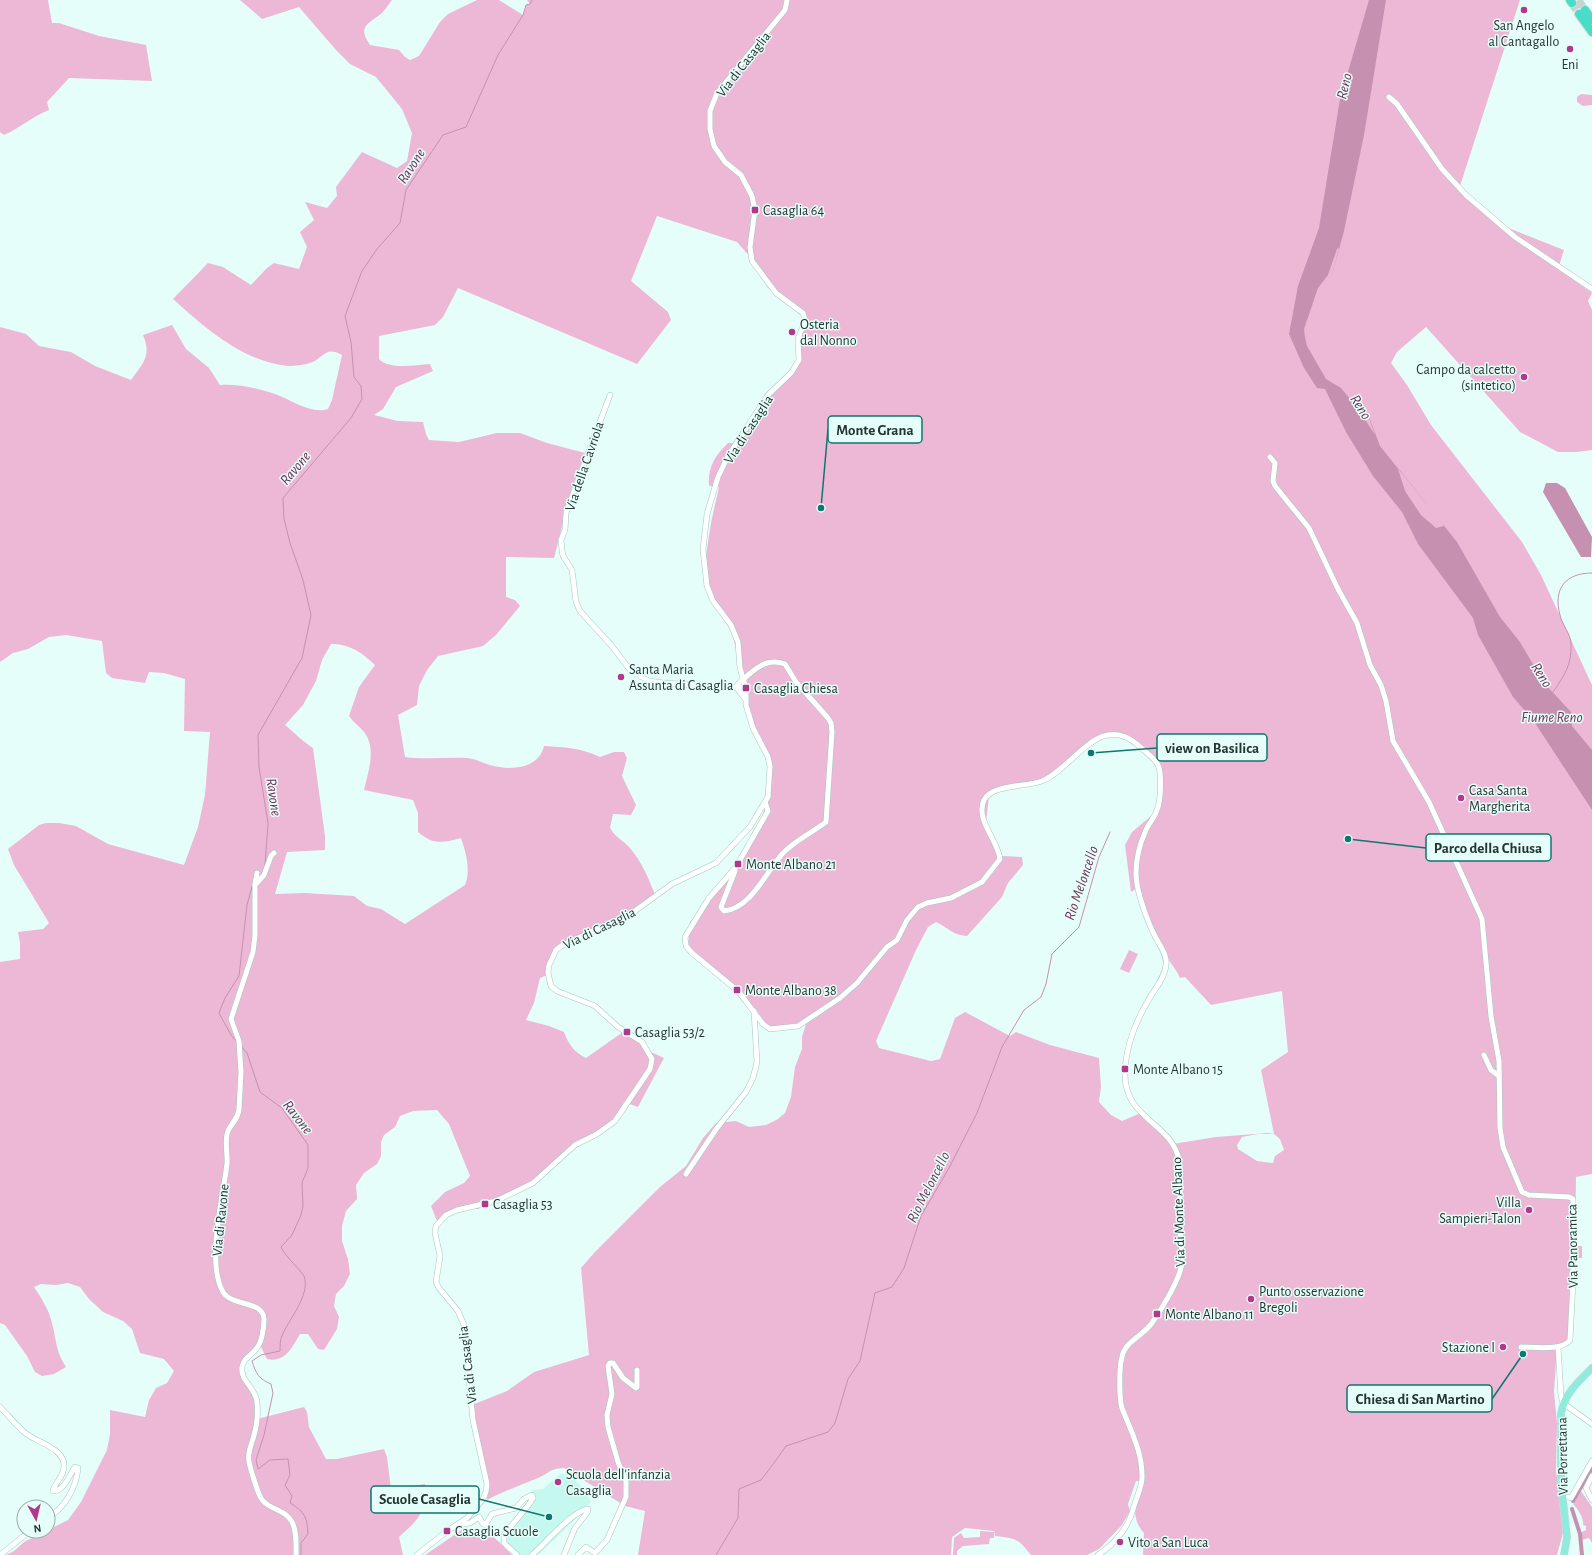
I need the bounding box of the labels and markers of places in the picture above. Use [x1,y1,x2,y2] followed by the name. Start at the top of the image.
[1519,5,1529,15] marker: San Angelo al Cantagallo
[1489,19,1560,49] place label: San Angelo al Cantagallo
[1565,44,1575,54] marker: Eni
[1561,58,1579,72] place label: Eni
[763,204,824,218] place label: Casaglia 64
[750,205,760,215] marker: Casaglia 64
[800,318,857,348] place label: Osteria dal Nonno
[787,327,797,337] marker: Osteria dal Nonno
[1416,363,1516,393] place label: Campo da calcetto (sintetico)
[1519,372,1529,382] marker: Campo da calcetto (sintetico)
[828,416,922,443] callout: Monte Grana
[629,663,734,693] place label: Santa Maria Assunta di Casaglia
[616,672,626,682] marker: Santa Maria Assunta di Casaglia
[754,682,838,696] place label: Casaglia Chiesa
[741,683,751,693] marker: Casaglia Chiesa
[1157,734,1267,761] callout: view on Basilica
[1469,784,1531,814] place label: Casa Santa Margherita
[1456,793,1466,803] marker: Casa Santa Margherita
[1426,834,1551,861] callout: Parco della Chiusa
[746,858,836,872] place label: Monte Albano 21
[733,859,743,869] marker: Monte Albano 21
[745,984,837,998] place label: Monte Albano 38
[732,985,742,995] marker: Monte Albano 38
[635,1026,705,1040] place label: Casaglia 53/2
[622,1027,632,1037] marker: Casaglia 53/2
[1133,1063,1223,1077] place label: Monte Albano 15
[1120,1064,1130,1074] marker: Monte Albano 15
[1439,1196,1522,1226] place label: Villa Sampieri-Talon
[493,1198,553,1212] place label: Casaglia 53
[480,1199,490,1209] marker: Casaglia 53
[1524,1205,1534,1215] marker: Villa Sampieri-Talon
[1259,1285,1364,1315] place label: Punto osservazione Bregoli
[1246,1294,1256,1304] marker: Punto osservazione Bregoli
[1165,1308,1254,1322] place label: Monte Albano 11
[1152,1309,1162,1319] marker: Monte Albano 11
[1442,1341,1495,1355] place label: Stazione I
[1498,1342,1508,1352] marker: Stazione I
[1347,1385,1492,1412] callout: Chiesa di San Martino
[566,1468,671,1498] place label: Scuola dell'infanzia Casaglia
[553,1477,563,1487] marker: Scuola dell'infanzia Casaglia
[371,1486,479,1513] callout: Scuole Casaglia
[455,1525,538,1539] place label: Casaglia Scuole
[442,1526,452,1536] marker: Casaglia Scuole
[1128,1536,1209,1550] place label: Vito a San Luca
[1115,1537,1125,1547] marker: Vito a San Luca

